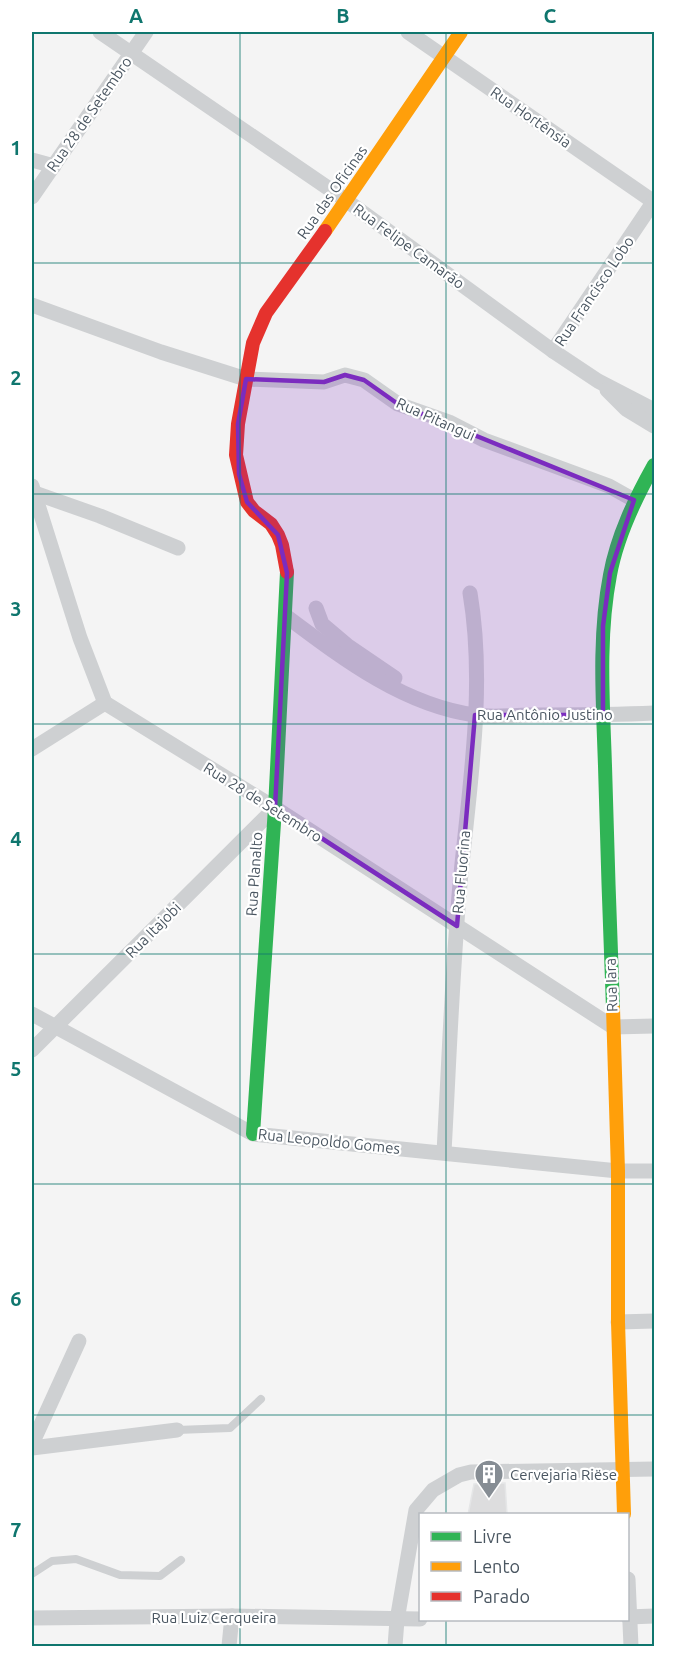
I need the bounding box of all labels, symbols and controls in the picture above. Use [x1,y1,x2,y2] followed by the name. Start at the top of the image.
[129,4,143,27] text: A
[336,4,350,27] text: B
[544,4,557,27] text: C
[43,53,135,175] street label: Rua 28 de Setembro
[487,83,575,151] street label: Rua Hortênsia
[10,136,22,159] text: 1
[294,142,370,242] street label: Rua das Oficinas
[350,200,468,292] street label: Rua Felipe Camarão
[551,233,637,349] street label: Rua Francisco Lobo
[10,366,22,389] text: 2
[394,394,478,444] street label: Rua Pitangui
[10,597,22,620] text: 3
[477,706,613,723] street label: Rua Antônio Justino
[201,759,325,845] street label: Rua 28 de Setembro
[10,827,22,850] text: 4
[449,830,473,914] street label: Rua Fluorina
[243,831,265,917] street label: Rua Planalto
[122,899,184,961] street label: Rua Itajobi
[602,958,620,1012] street label: Rua Iara
[10,1057,22,1080] text: 5
[257,1125,401,1157] street label: Rua Leopoldo Gomes
[10,1287,22,1310] text: 6
[473,1458,505,1500] building icon: Cervejaria Riëse
[510,1466,617,1483] place label: Cervejaria Riëse
[419,1513,629,1621] legend
[10,1518,22,1541] text: 7
[473,1526,512,1546] text: Livre
[473,1556,520,1576] text: Lento
[473,1586,530,1606] text: Parado
[151,1609,277,1626] street label: Rua Luiz Cerqueira

